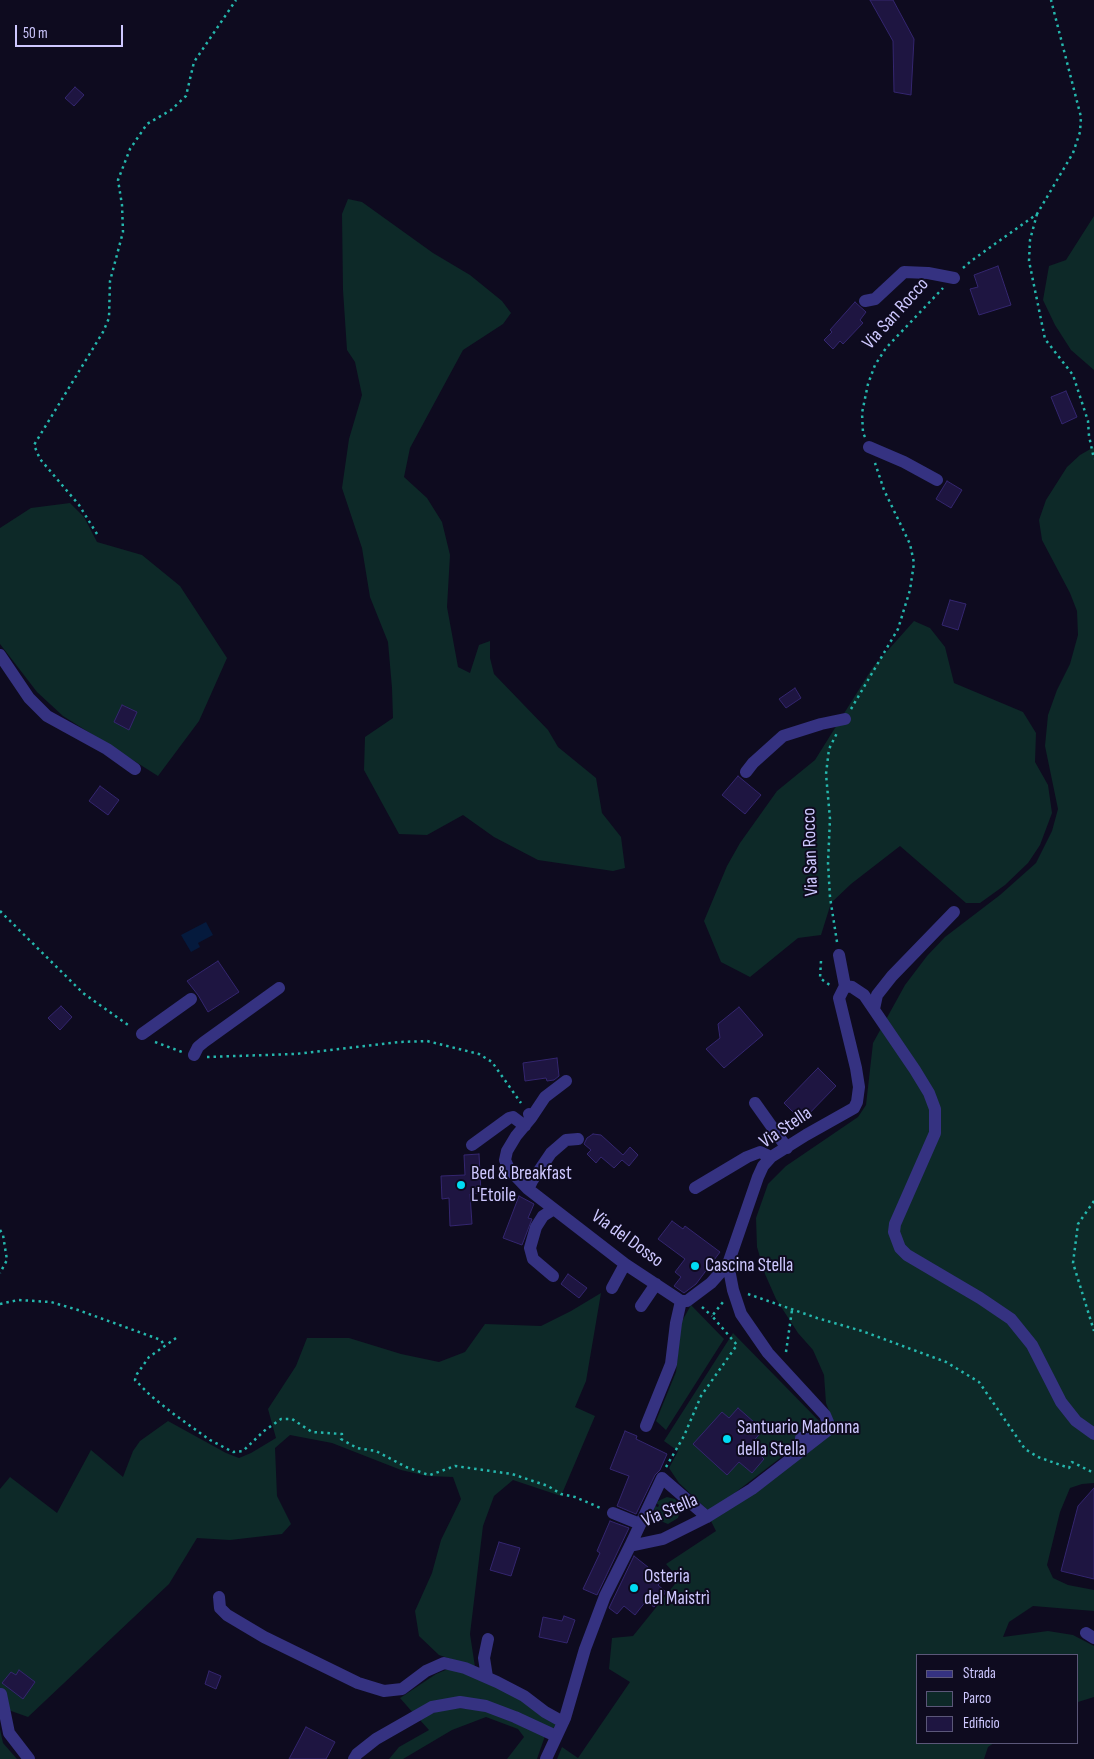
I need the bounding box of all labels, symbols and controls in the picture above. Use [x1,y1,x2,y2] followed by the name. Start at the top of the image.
[18,15,125,47] scale bar
[23,24,48,43] text: 50 m
[858,274,934,354] street label: Via San Rocco
[798,807,824,897] street label: Via San Rocco
[755,1102,817,1154] street label: Via Stella
[471,1163,572,1207] place label: Bed & Breakfast L'Etoile
[455,1179,467,1191] marker: Bed & Breakfast L'Etoile
[587,1205,667,1273] street label: Via del Dosso
[705,1255,793,1277] place label: Cascina Stella
[689,1260,701,1272] marker: Cascina Stella
[737,1417,860,1461] place label: Santuario Madonna della Stella
[721,1433,733,1445] marker: Santuario Madonna della Stella
[639,1489,701,1533] street label: Via Stella
[644,1566,710,1610] place label: Osteria del Maistrì
[628,1582,640,1594] marker: Osteria del Maistrì
[916,1654,1079,1744] legend
[963,1664,996,1683] text: Strada
[963,1689,991,1708] text: Parco
[963,1714,1000,1733] text: Edificio

